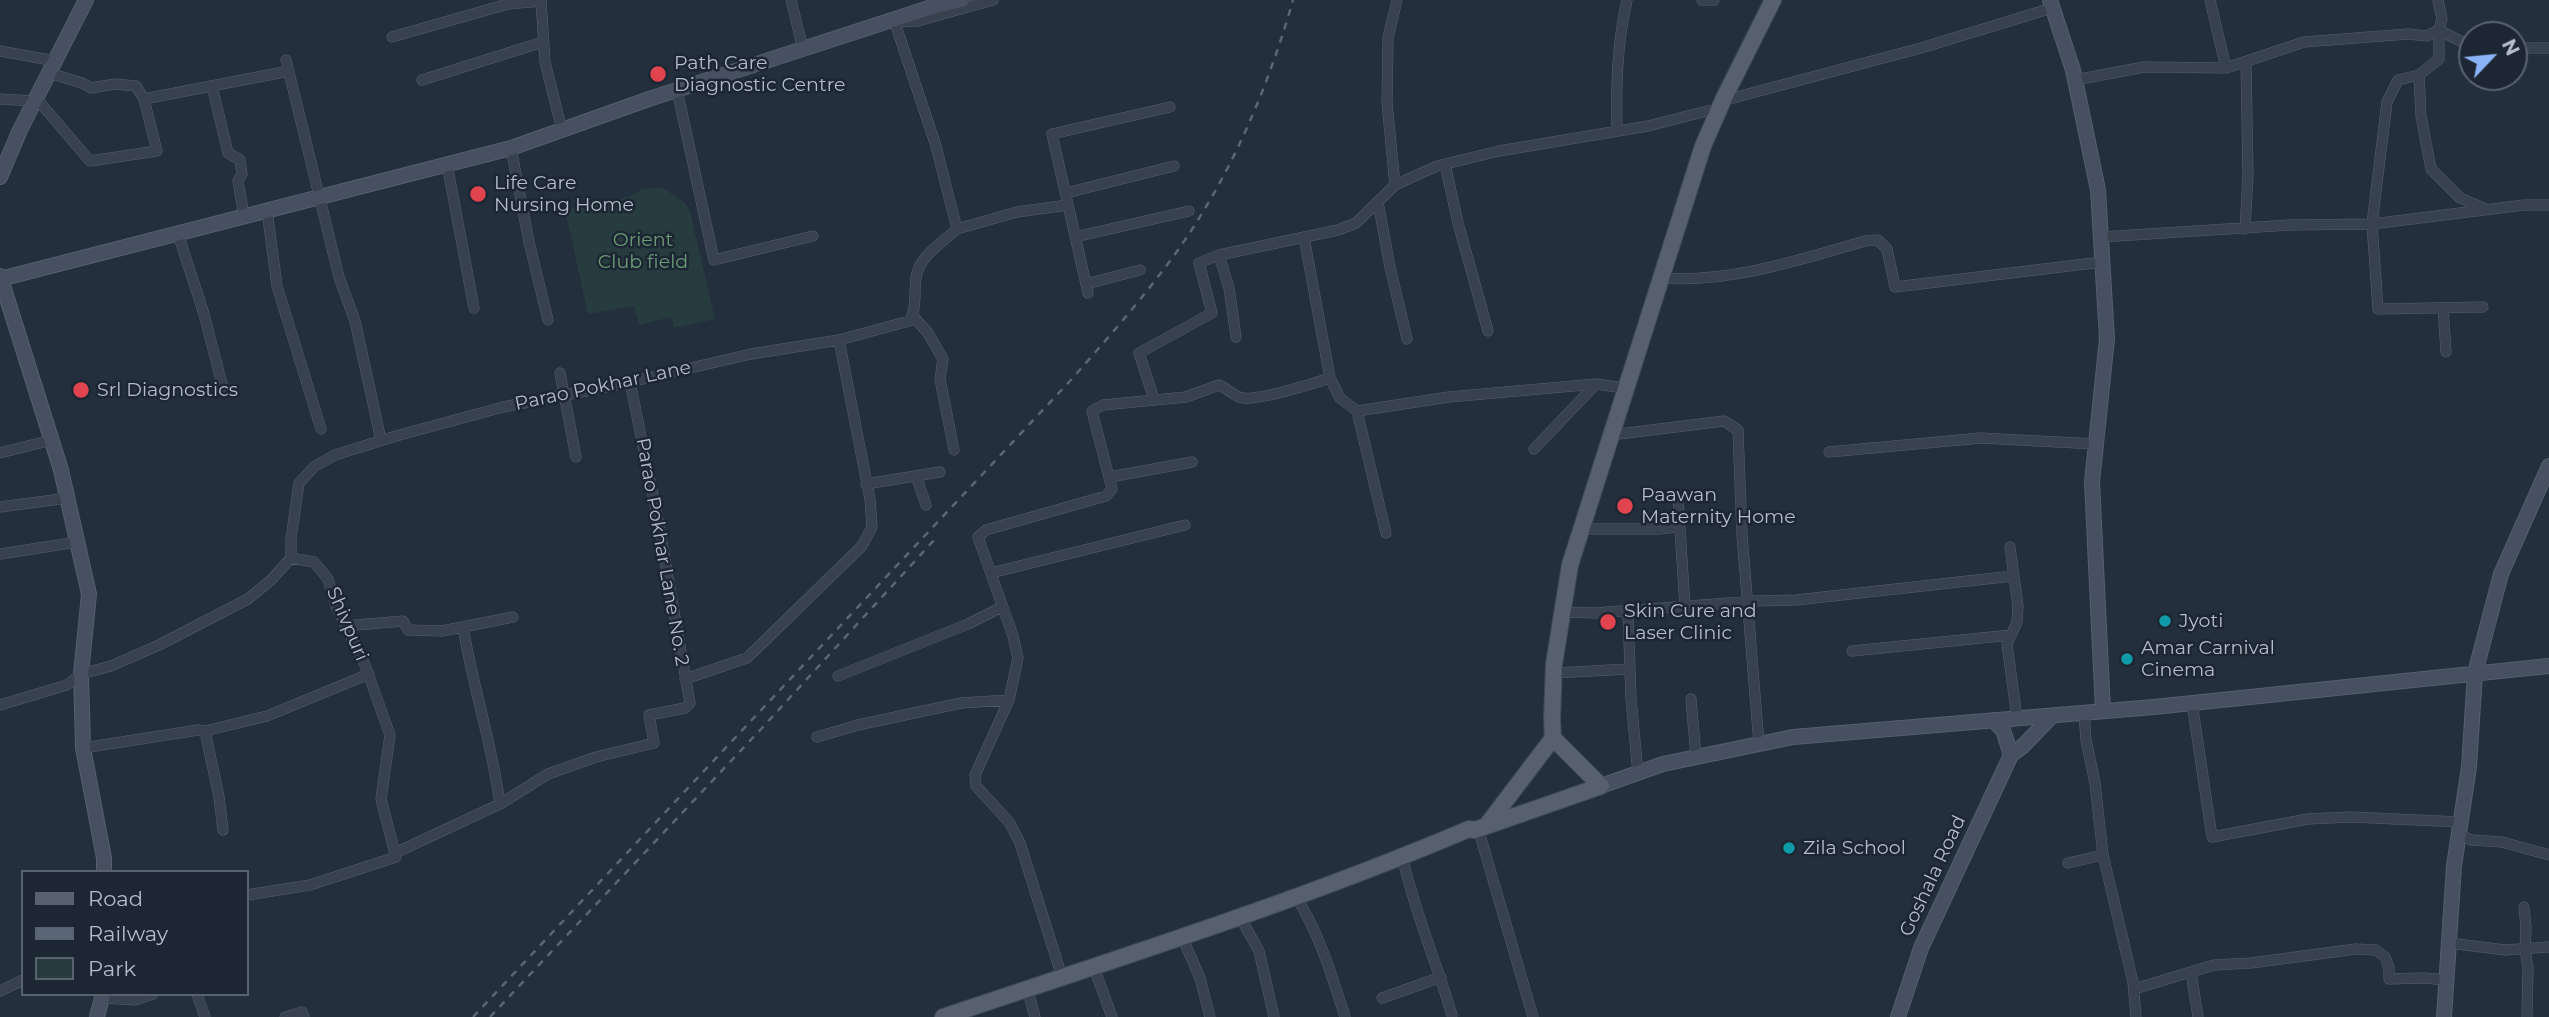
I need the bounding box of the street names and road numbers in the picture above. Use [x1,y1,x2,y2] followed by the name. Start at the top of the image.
[513,356,693,416] street label: Parao Pokhar Lane
[631,436,693,668] street label: Parao Pokhar Lane No. 2
[321,584,373,664] street label: Shivpuri
[1895,812,1971,940] street label: Goshala Road

